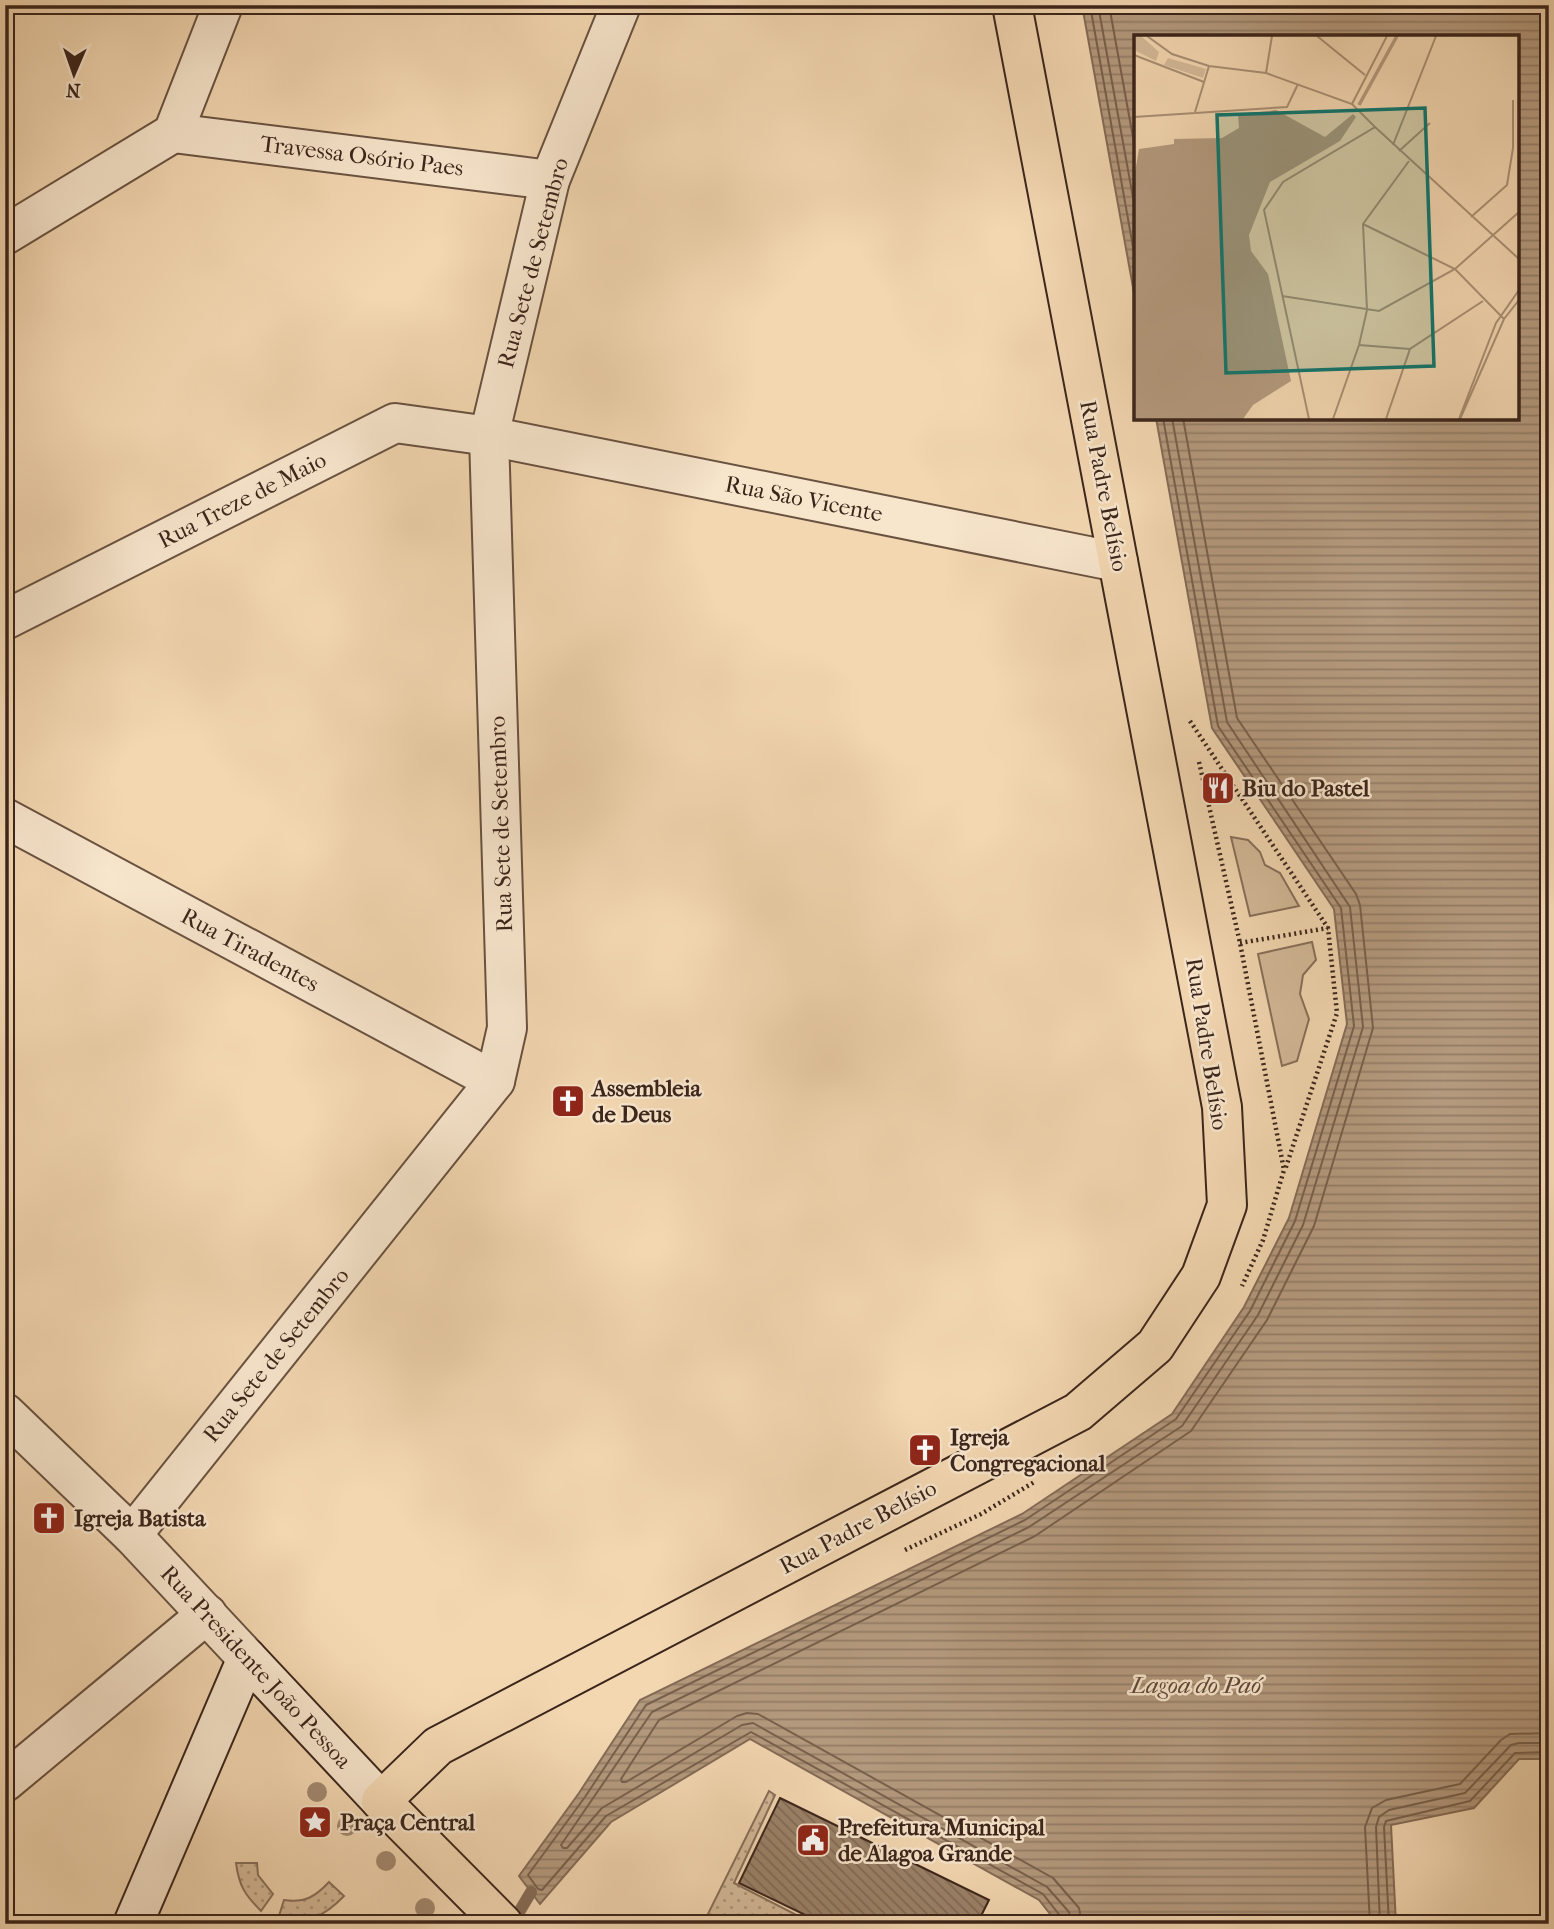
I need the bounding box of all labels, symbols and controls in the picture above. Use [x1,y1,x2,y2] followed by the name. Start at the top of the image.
[1134,35,1519,420] inset map
[38,38,108,108] north arrow
[65,79,81,101] text: N
[259,130,465,182] street label: Travessa Osório Paes
[492,155,574,371] street label: Rua Sete de Setembro
[1074,398,1134,574] street label: Rua Padre Belísio
[153,446,331,554] street label: Rua Treze de Maio
[723,470,885,528] street label: Rua São Vicente
[484,715,518,933] street label: Rua Sete de Setembro
[1199,769,1237,807] restaurant icon: Biu do Pastel
[1242,775,1370,802] place label: Biu do Pastel
[176,902,324,998] street label: Rua Tiradentes
[1180,956,1234,1132] street label: Rua Padre Belísio
[590,1075,703,1128] place label: Assembleia de Deus
[549,1082,587,1120] church icon: Assembleia de Deus
[197,1262,355,1448] street label: Rua Sete de Setembro
[950,1424,1106,1477] place label: Igreja Congregacional
[906,1431,944,1469] church icon: Igreja Congregacional
[775,1474,941,1580] street label: Rua Padre Belísio
[30,1499,68,1537] church icon: Igreja Batista
[74,1505,207,1532] place label: Igreja Batista
[155,1560,357,1774] street label: Rua Presidente João Pessoa
[1129,1671,1264,1699] water label: Lagoa do Paó
[296,1803,334,1841] place icon: Praça Central
[340,1809,476,1836] place label: Praça Central
[838,1814,1046,1867] place label: Prefeitura Municipal de Alagoa Grande
[794,1821,832,1859] public building icon: Prefeitura Municipal de Alagoa Grande

